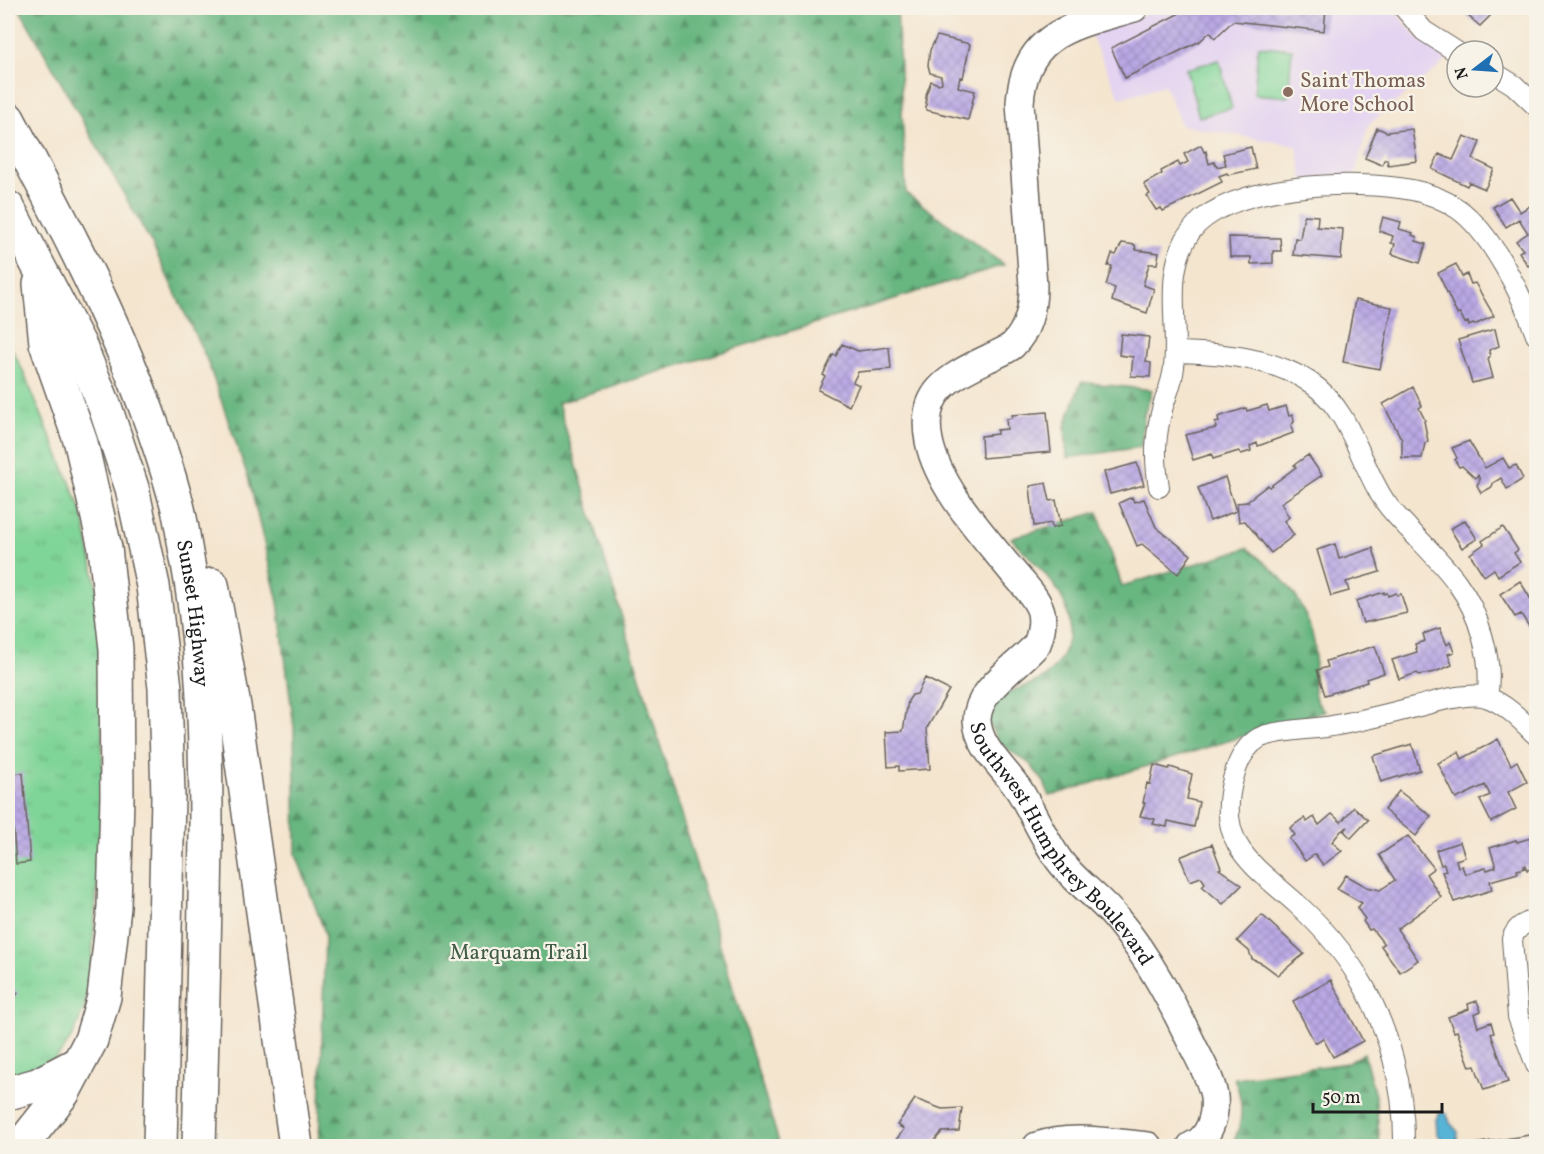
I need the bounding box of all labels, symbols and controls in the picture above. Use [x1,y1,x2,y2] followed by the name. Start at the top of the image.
[1445,39,1505,99] north arrow
[1450,64,1475,82] text: N
[1300,67,1425,120] place label: Saint Thomas More School
[1281,85,1295,99] marker: Saint Thomas More School
[168,538,215,689] street label: Sunset Highway
[961,719,1160,972] street label: Southwest Humphrey Boulevard
[450,939,588,968] park label: Marquam Trail
[1313,1076,1442,1114] scale bar
[1322,1086,1361,1111] text: 50 m

